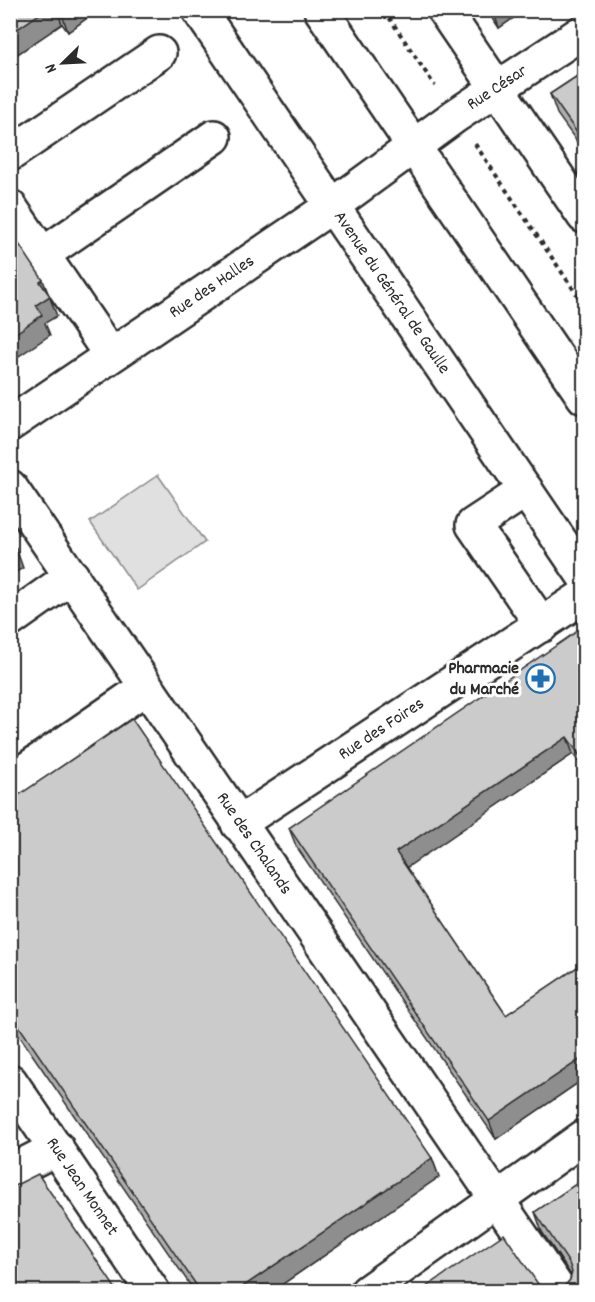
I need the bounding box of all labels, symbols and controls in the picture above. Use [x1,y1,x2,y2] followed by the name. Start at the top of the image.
[33,33,93,93] north arrow
[462,59,533,117] street label: Rue César
[39,60,64,76] text: N
[327,206,456,379] street label: Avenue du Général de Gaulle
[164,249,260,325] street label: Rue des Halles
[448,657,519,703] place label: Pharmacie du Marché
[524,663,556,695] pharmacy icon: Pharmacie du Marché
[334,692,429,767] street label: Rue des Foires
[210,787,298,900] street label: Rue des Chalands
[40,1133,124,1241] street label: Rue Jean Monnet

